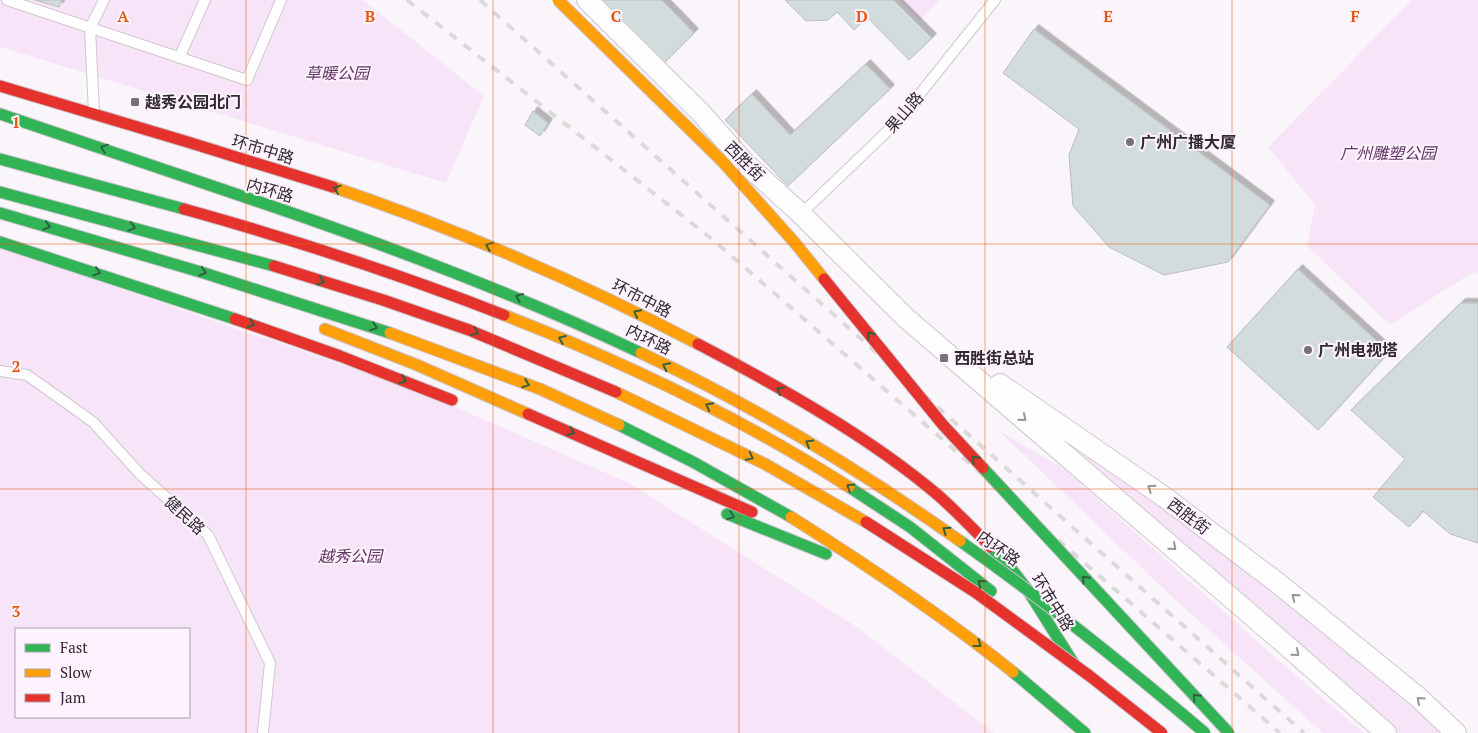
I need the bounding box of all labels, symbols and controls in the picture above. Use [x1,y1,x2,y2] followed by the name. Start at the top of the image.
[117,5,129,27] text: A
[365,5,375,27] text: B
[611,5,621,27] text: C
[856,5,868,27] text: D
[1103,5,1113,27] text: E
[1350,5,1360,27] text: F
[305,62,371,84] park label: 草暖公园
[880,87,928,137] street label: 果山路
[145,91,241,113] place label: 越秀公园北门
[129,96,141,108] marker: 越秀公园北门
[11,111,21,133] text: 1
[229,129,297,169] street label: 环市中路
[1140,131,1236,153] place label: 广州广播大厦
[720,136,770,186] street label: 西胜街
[1124,136,1136,148] marker: 广州广播大厦
[1340,142,1438,164] park label: 广州雕塑公园
[101,144,109,154] one-way arrow
[244,173,296,207] street label: 内环路
[333,185,341,195] one-way arrow
[42,221,50,231] one-way arrow
[127,221,136,232] one-way arrow
[485,241,494,252] one-way arrow
[198,266,206,276] one-way arrow
[92,267,100,277] one-way arrow
[608,274,676,322] street label: 环市中路
[316,275,324,285] one-way arrow
[515,293,524,304] one-way arrow
[633,309,642,319] one-way arrow
[246,318,254,328] one-way arrow
[623,319,675,359] street label: 内环路
[369,321,378,331] one-way arrow
[470,326,479,337] one-way arrow
[867,332,876,341] one-way arrow
[558,334,567,345] one-way arrow
[1318,339,1398,361] place label: 广州电视塔
[1302,344,1314,356] marker: 广州电视塔
[954,347,1034,369] place label: 西胜街总站
[938,352,950,364] marker: 西胜街总站
[11,355,21,377] text: 2
[662,362,671,372] one-way arrow
[398,374,407,384] one-way arrow
[521,378,530,388] one-way arrow
[777,386,786,396] one-way arrow
[705,402,714,412] one-way arrow
[1018,412,1027,421] one-way arrow
[566,425,575,436] one-way arrow
[805,440,814,450] one-way arrow
[745,451,754,461] one-way arrow
[972,456,981,465] one-way arrow
[846,484,855,494] one-way arrow
[1147,485,1157,494] one-way arrow
[160,491,210,539] street label: 健民路
[1163,493,1215,539] street label: 西胜街
[726,510,735,520] one-way arrow
[973,525,1025,571] street label: 内环路
[942,527,952,536] one-way arrow
[1167,542,1176,551] one-way arrow
[318,545,384,567] park label: 越秀公园
[1027,569,1079,635] street label: 环市中路
[1082,576,1091,585] one-way arrow
[978,579,987,588] one-way arrow
[1291,593,1300,602] one-way arrow
[11,600,21,622] text: 3
[15,628,190,718] legend
[60,637,88,657] text: Fast
[972,639,981,647] one-way arrow
[1290,648,1299,657] one-way arrow
[60,662,93,682] text: Slow
[60,687,86,707] text: Jam
[1193,694,1202,703] one-way arrow
[1417,697,1426,706] one-way arrow

